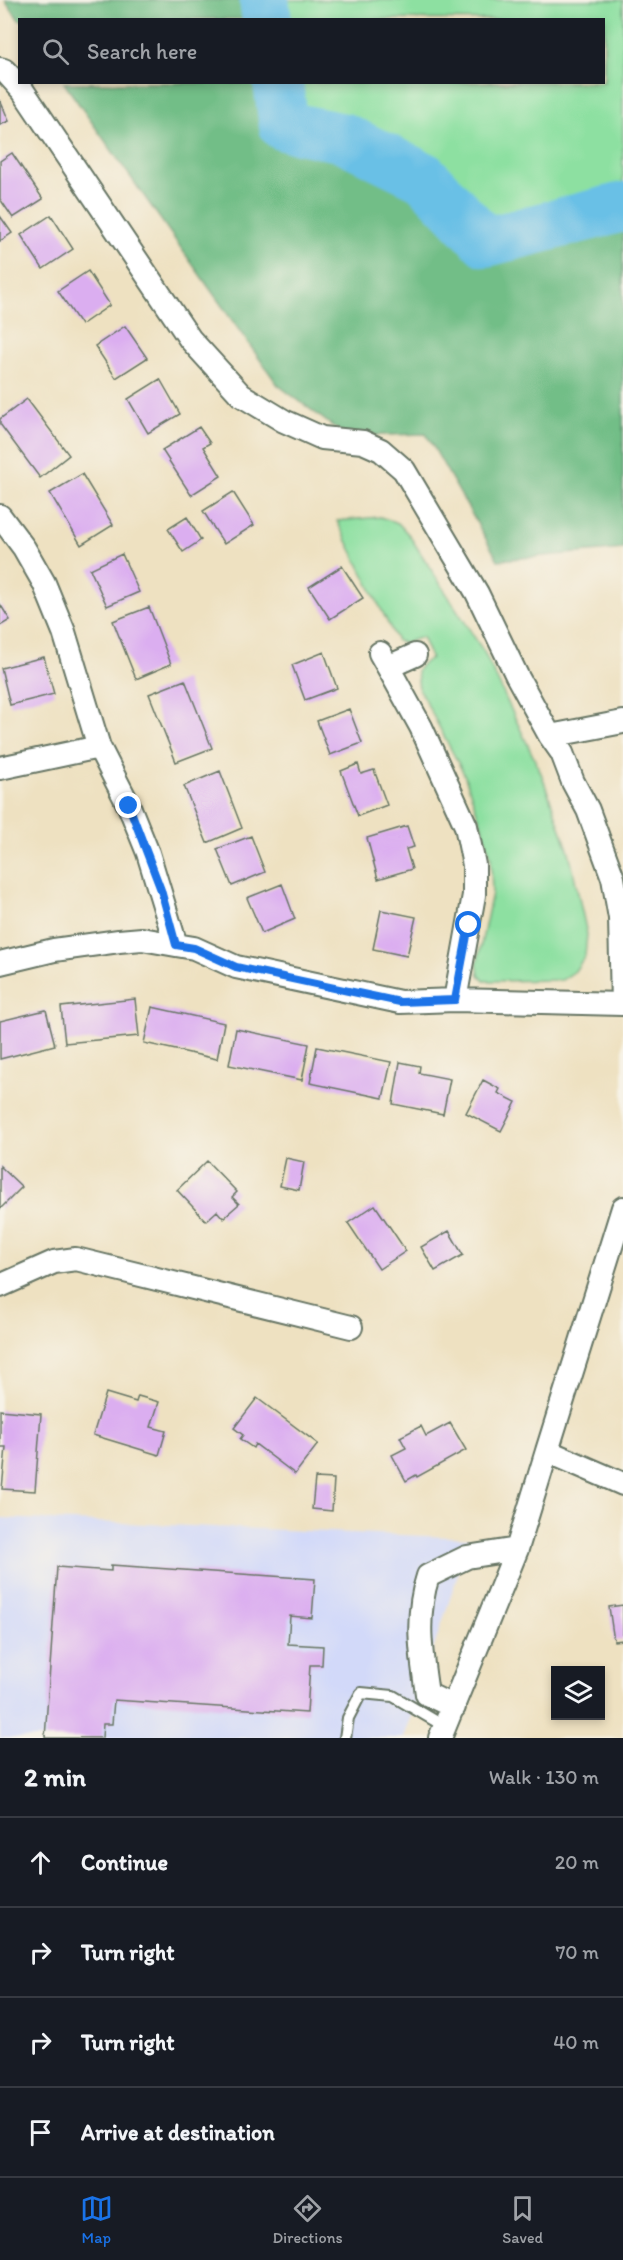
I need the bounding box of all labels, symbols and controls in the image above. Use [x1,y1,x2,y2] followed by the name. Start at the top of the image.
[18,18,605,84] search box
[39,35,72,68] icon: search
[87,38,197,65] text: Search here
[115,792,141,818] route end
[455,911,481,937] route start
[551,1666,605,1720] map controls
[551,1666,605,1720] button: layers
[24,1761,86,1793] text: 2 min
[489,1765,599,1789] text: Walk · 130 m
[24,1846,57,1879] icon: ahead
[81,1849,168,1876] text: Continue
[555,1850,599,1874] text: 20 m
[24,1936,57,1969] icon: right
[81,1939,175,1966] text: Turn right
[555,1940,599,1964] text: 70 m
[24,2026,57,2059] icon: right
[81,2029,175,2056] text: Turn right
[553,2030,599,2054] text: 40 m
[24,2116,57,2149] icon: arrive
[81,2119,275,2146] text: Arrive at destination
[80,2192,113,2247] tab: Map
[272,2192,343,2247] tab: Directions
[502,2192,543,2247] tab: Saved

